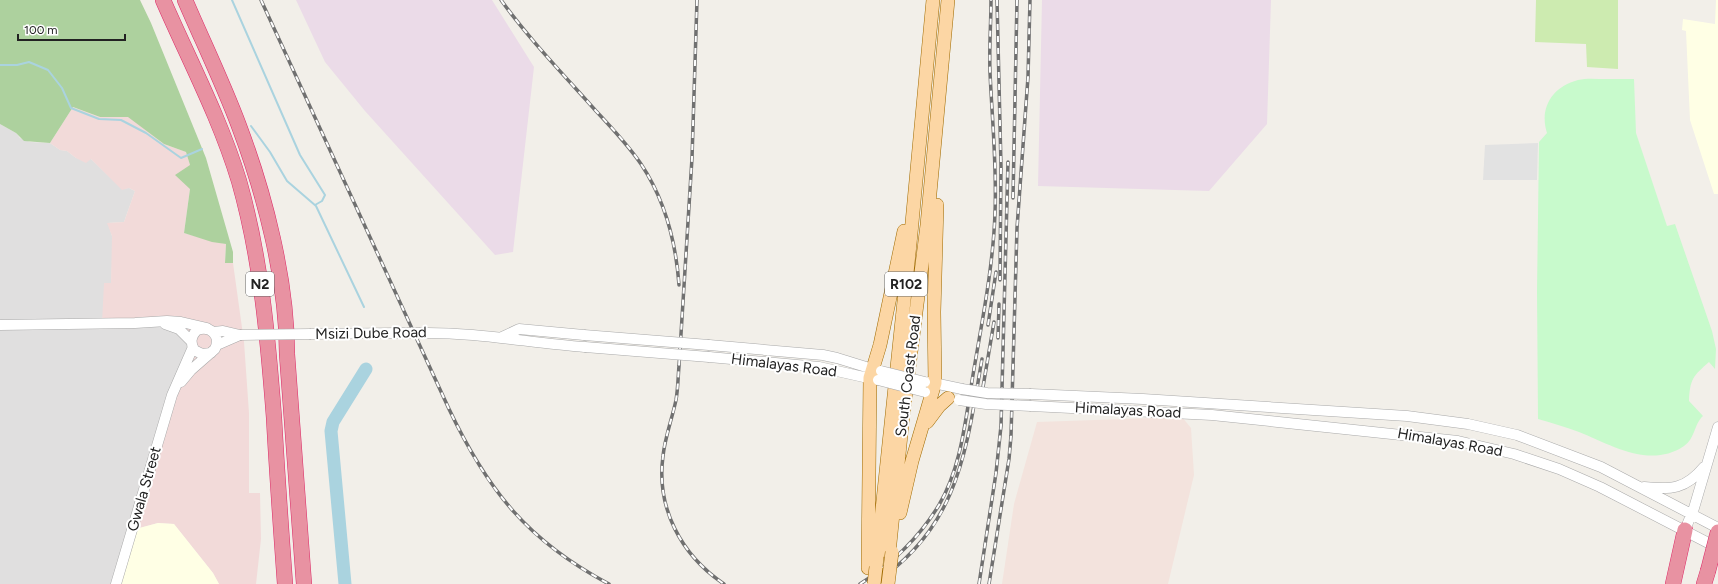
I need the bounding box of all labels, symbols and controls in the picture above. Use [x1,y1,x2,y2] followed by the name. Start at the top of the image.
[18,16,125,42] scale bar
[24,23,58,37] text: 100 m
[246,272,274,296] road number: N2
[885,272,927,296] road number: R102
[892,314,924,438] street label: South Coast Road
[315,323,427,343] street label: Msizi Dube Road
[730,350,838,380] street label: Himalayas Road
[1074,398,1182,422] street label: Himalayas Road
[1396,424,1504,460] street label: Himalayas Road
[123,444,165,533] street label: Gwala Street

